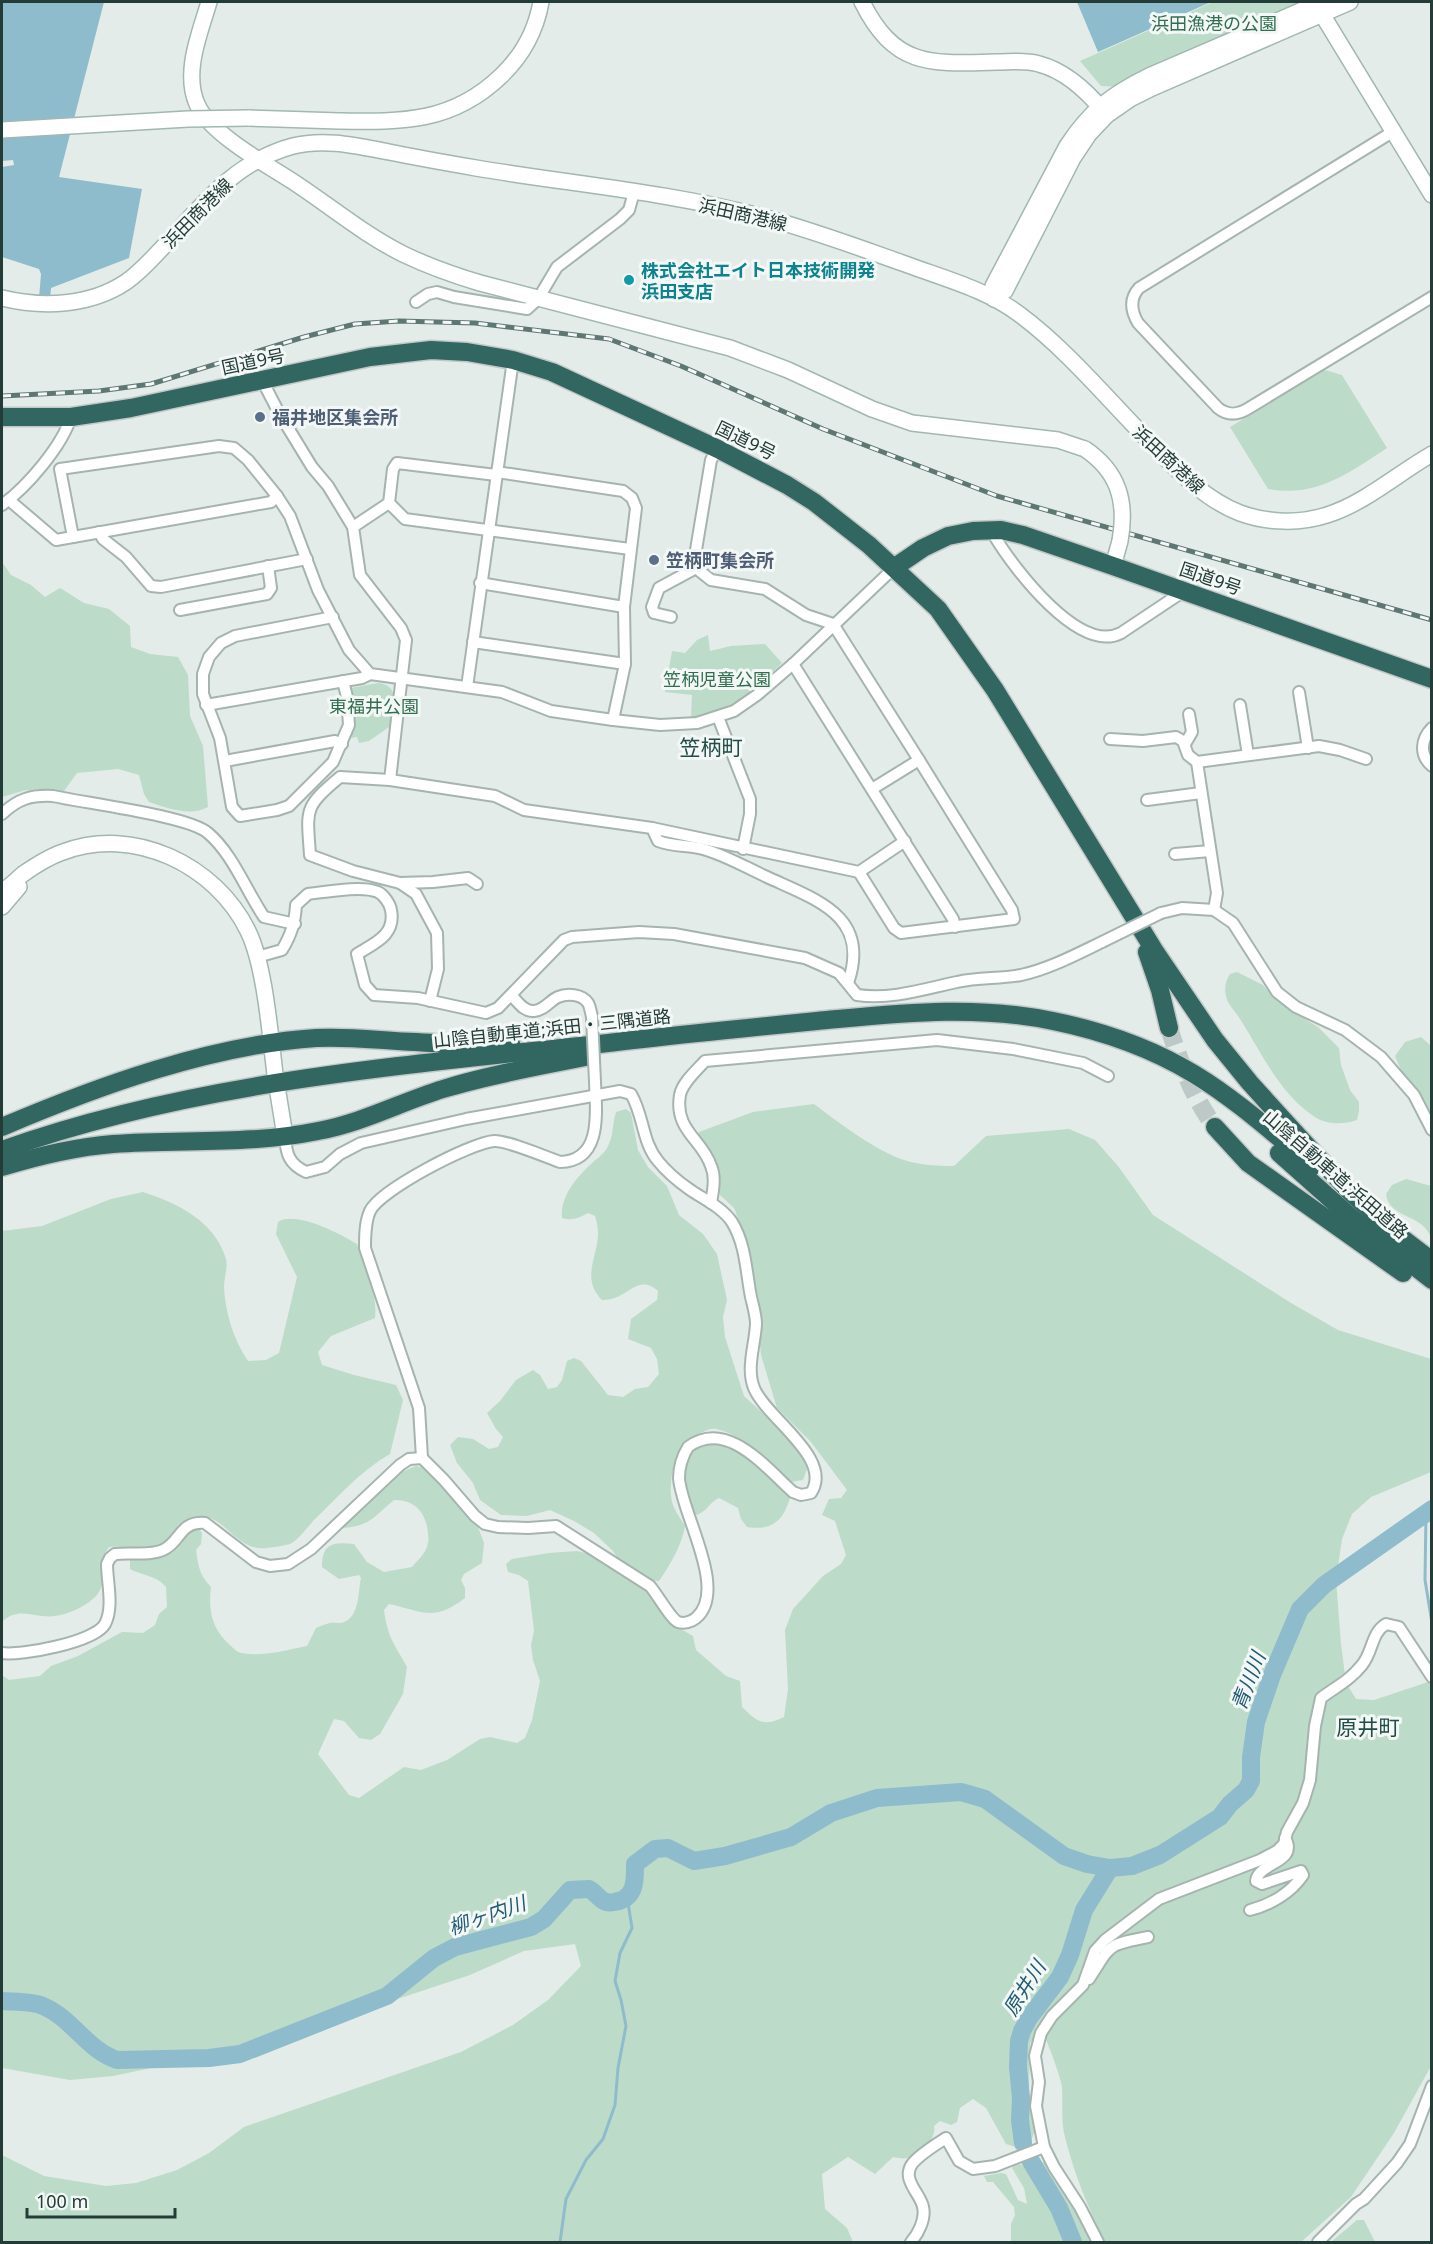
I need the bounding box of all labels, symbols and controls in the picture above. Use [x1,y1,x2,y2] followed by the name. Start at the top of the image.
[1151,11,1277,35] park label: 浜田漁港の公園
[157,173,237,253] street label: 浜田商港線
[696,192,790,236] street label: 浜田商港線
[641,258,875,303] place label: 株式会社エイト日本技術開発 浜田支店
[622,273,636,287] marker: 株式会社エイト日本技術開発 浜田支店
[219,343,287,379] street label: 国道9号
[272,405,398,429] place label: 福井地区集会所
[253,410,267,424] marker: 福井地区集会所
[712,415,780,465] street label: 国道9号
[1128,420,1210,498] street label: 浜田商港線
[666,548,774,572] place label: 笠柄町集会所
[647,553,661,567] marker: 笠柄町集会所
[1177,556,1245,600] street label: 国道9号
[663,667,771,691] park label: 笠柄児童公園
[329,694,419,718] park label: 東福井公園
[680,733,743,761] district label: 笠柄町
[432,1004,672,1052] street label: 山陰自動車道;浜田・三隅道路
[1258,1104,1414,1244] street label: 山陰自動車道;浜田道路
[1225,1646,1272,1714] water label: 青川川
[1337,1713,1400,1741] district label: 原井町
[445,1889,531,1941] water label: 柳ヶ内川
[997,1954,1052,2021] water label: 原井川
[27,2181,176,2219] scale bar
[36,2189,88,2213] text: 100 m

